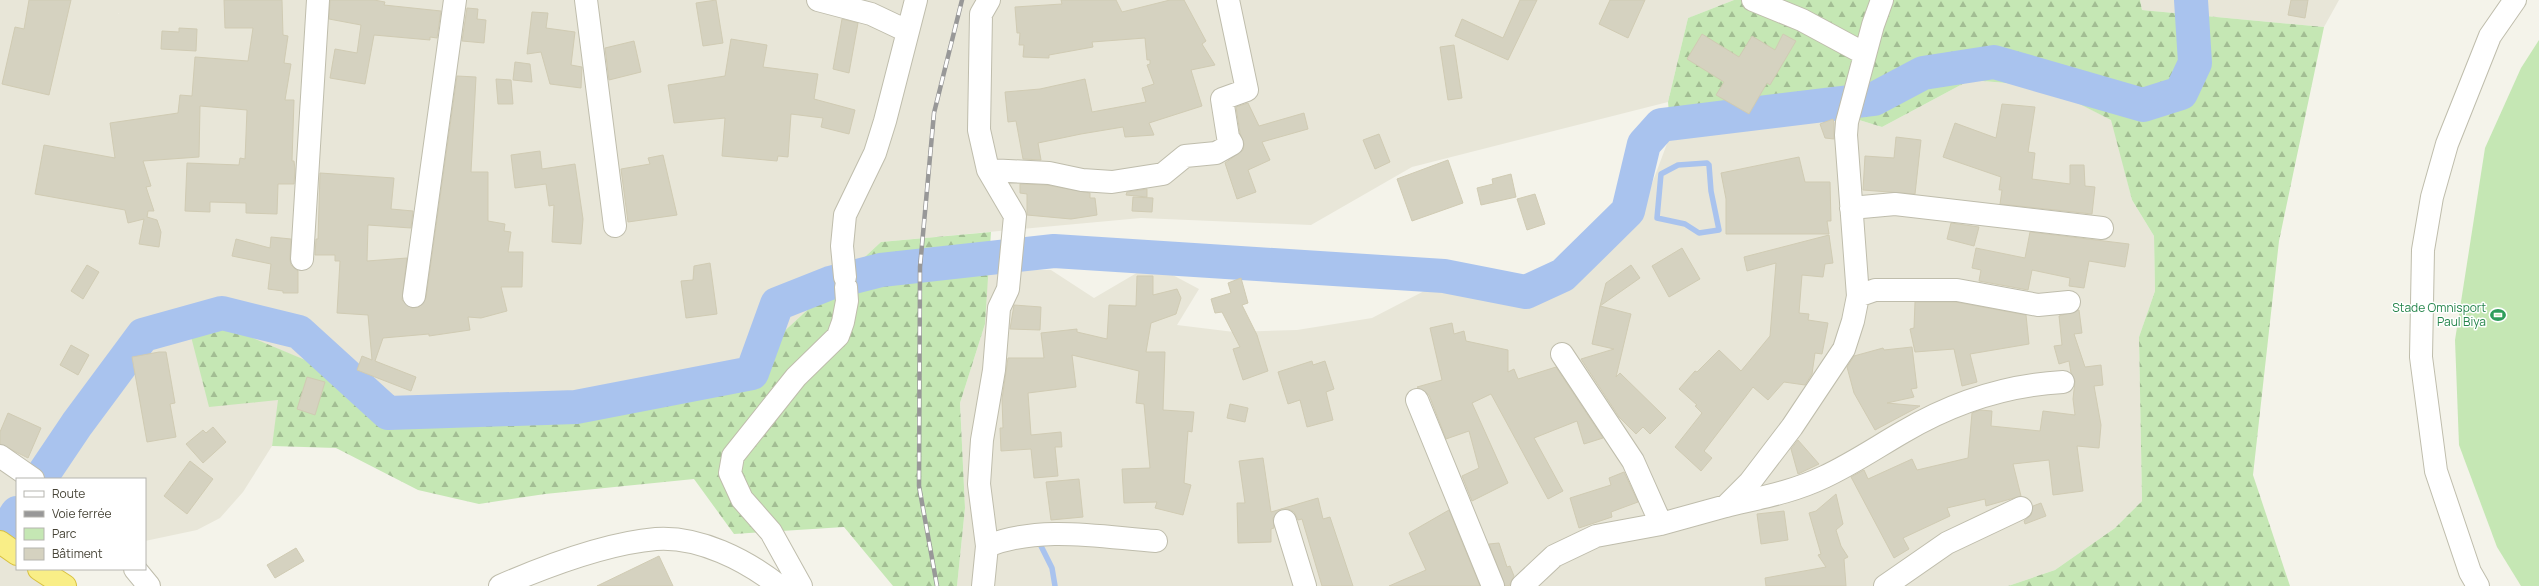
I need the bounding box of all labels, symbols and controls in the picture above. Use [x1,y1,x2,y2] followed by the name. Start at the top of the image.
[2392,299,2486,330] place label: Stade Omnisport Paul Biya
[2489,306,2507,324] sports icon: Stade Omnisport Paul Biya
[16,478,146,570] legend
[52,485,85,502] text: Route
[52,505,112,522] text: Voie ferrée
[52,525,77,542] text: Parc
[52,545,103,562] text: Bâtiment

